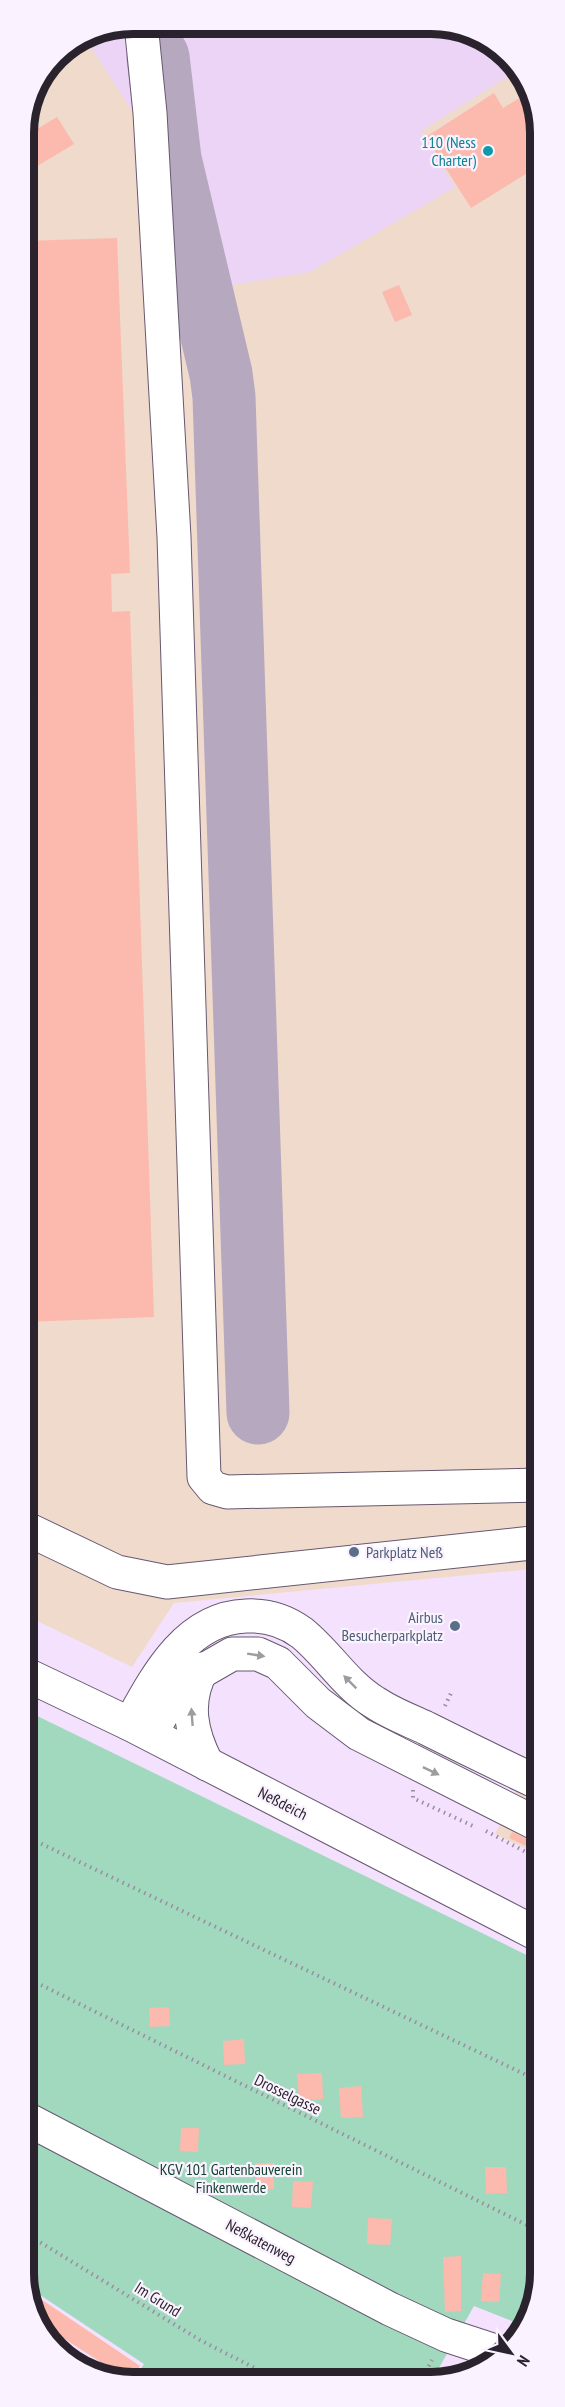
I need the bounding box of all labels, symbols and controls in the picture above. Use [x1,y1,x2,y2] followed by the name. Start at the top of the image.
[421,132,476,170] place label: 110 (Ness Charter)
[481,144,495,158] marker: 110 (Ness Charter)
[366,1542,443,1562] place label: Parkplatz Neß
[347,1545,361,1559] marker: Parkplatz Neß
[342,1607,443,1645] place label: Airbus Besucherparkplatz
[448,1619,462,1633] marker: Airbus Besucherparkplatz
[247,1650,266,1659] one-way arrow
[343,1676,357,1690] one-way arrow
[187,1708,197,1727] one-way arrow
[422,1767,439,1776] one-way arrow
[255,1782,311,1824] street label: Neßdeich
[251,2069,325,2119] street label: Drosselgasse
[160,2159,302,2197] park label: KGV 101 Gartenbauverein Finkenwerde
[223,2214,299,2268] street label: Neßkatenweg
[131,2277,185,2321] street label: Im Grund
[481,2323,541,2383] north arrow
[513,2352,534,2370] text: N

